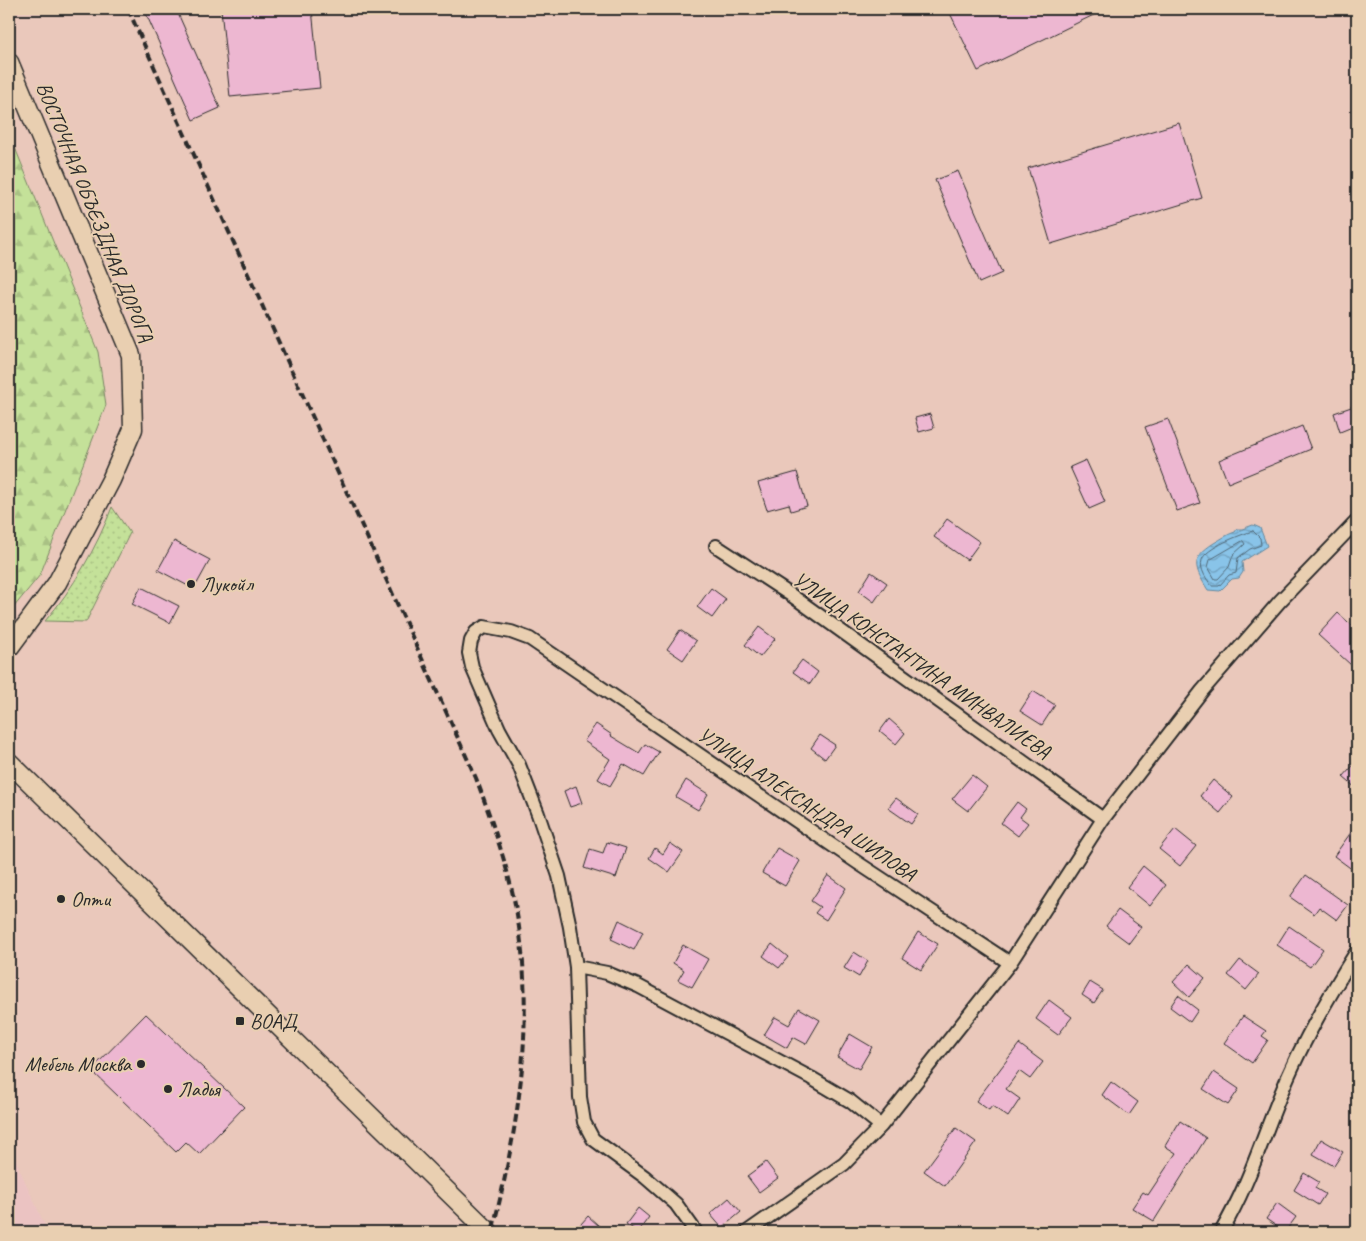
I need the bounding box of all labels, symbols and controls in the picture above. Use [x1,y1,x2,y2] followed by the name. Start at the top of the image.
[31,78,159,346] street label: ВОСТОЧНАЯ ОБЪЕЗДНАЯ ДОРОГА
[788,566,1056,764] street label: УЛИЦА КОНСТАНТИНА МИНВАЛИЕВА
[201,571,254,597] place label: Лукойл
[185,578,197,590] marker: Лукойл
[693,721,922,888] street label: УЛИЦА АЛЕКСАНДРА ШИЛОВА
[71,886,111,912] place label: Опти
[55,893,67,905] marker: Опти
[250,1008,299,1034] place label: ВОАД
[234,1015,246,1027] marker: ВОАД
[25,1051,133,1077] place label: Мебель Москва
[135,1058,147,1070] marker: Мебель Москва
[178,1076,221,1102] place label: Ладья
[162,1083,174,1095] marker: Ладья

